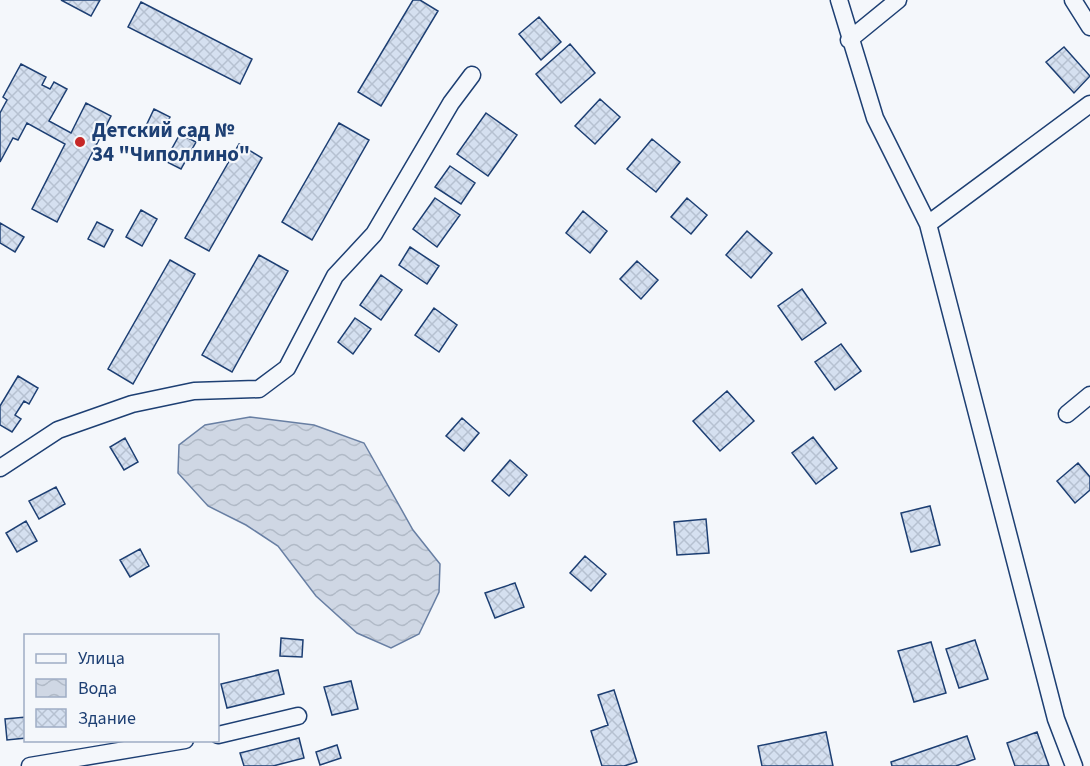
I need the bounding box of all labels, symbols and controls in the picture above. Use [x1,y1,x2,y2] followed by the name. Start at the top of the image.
[92,115,250,169] place label: Детский сад № 34 "Чиполлино"
[73,135,87,149] marker: Детский сад № 34 "Чиполлино"
[24,634,219,742] legend
[78,646,125,671] text: Улица
[78,676,117,701] text: Вода
[78,706,136,731] text: Здание

